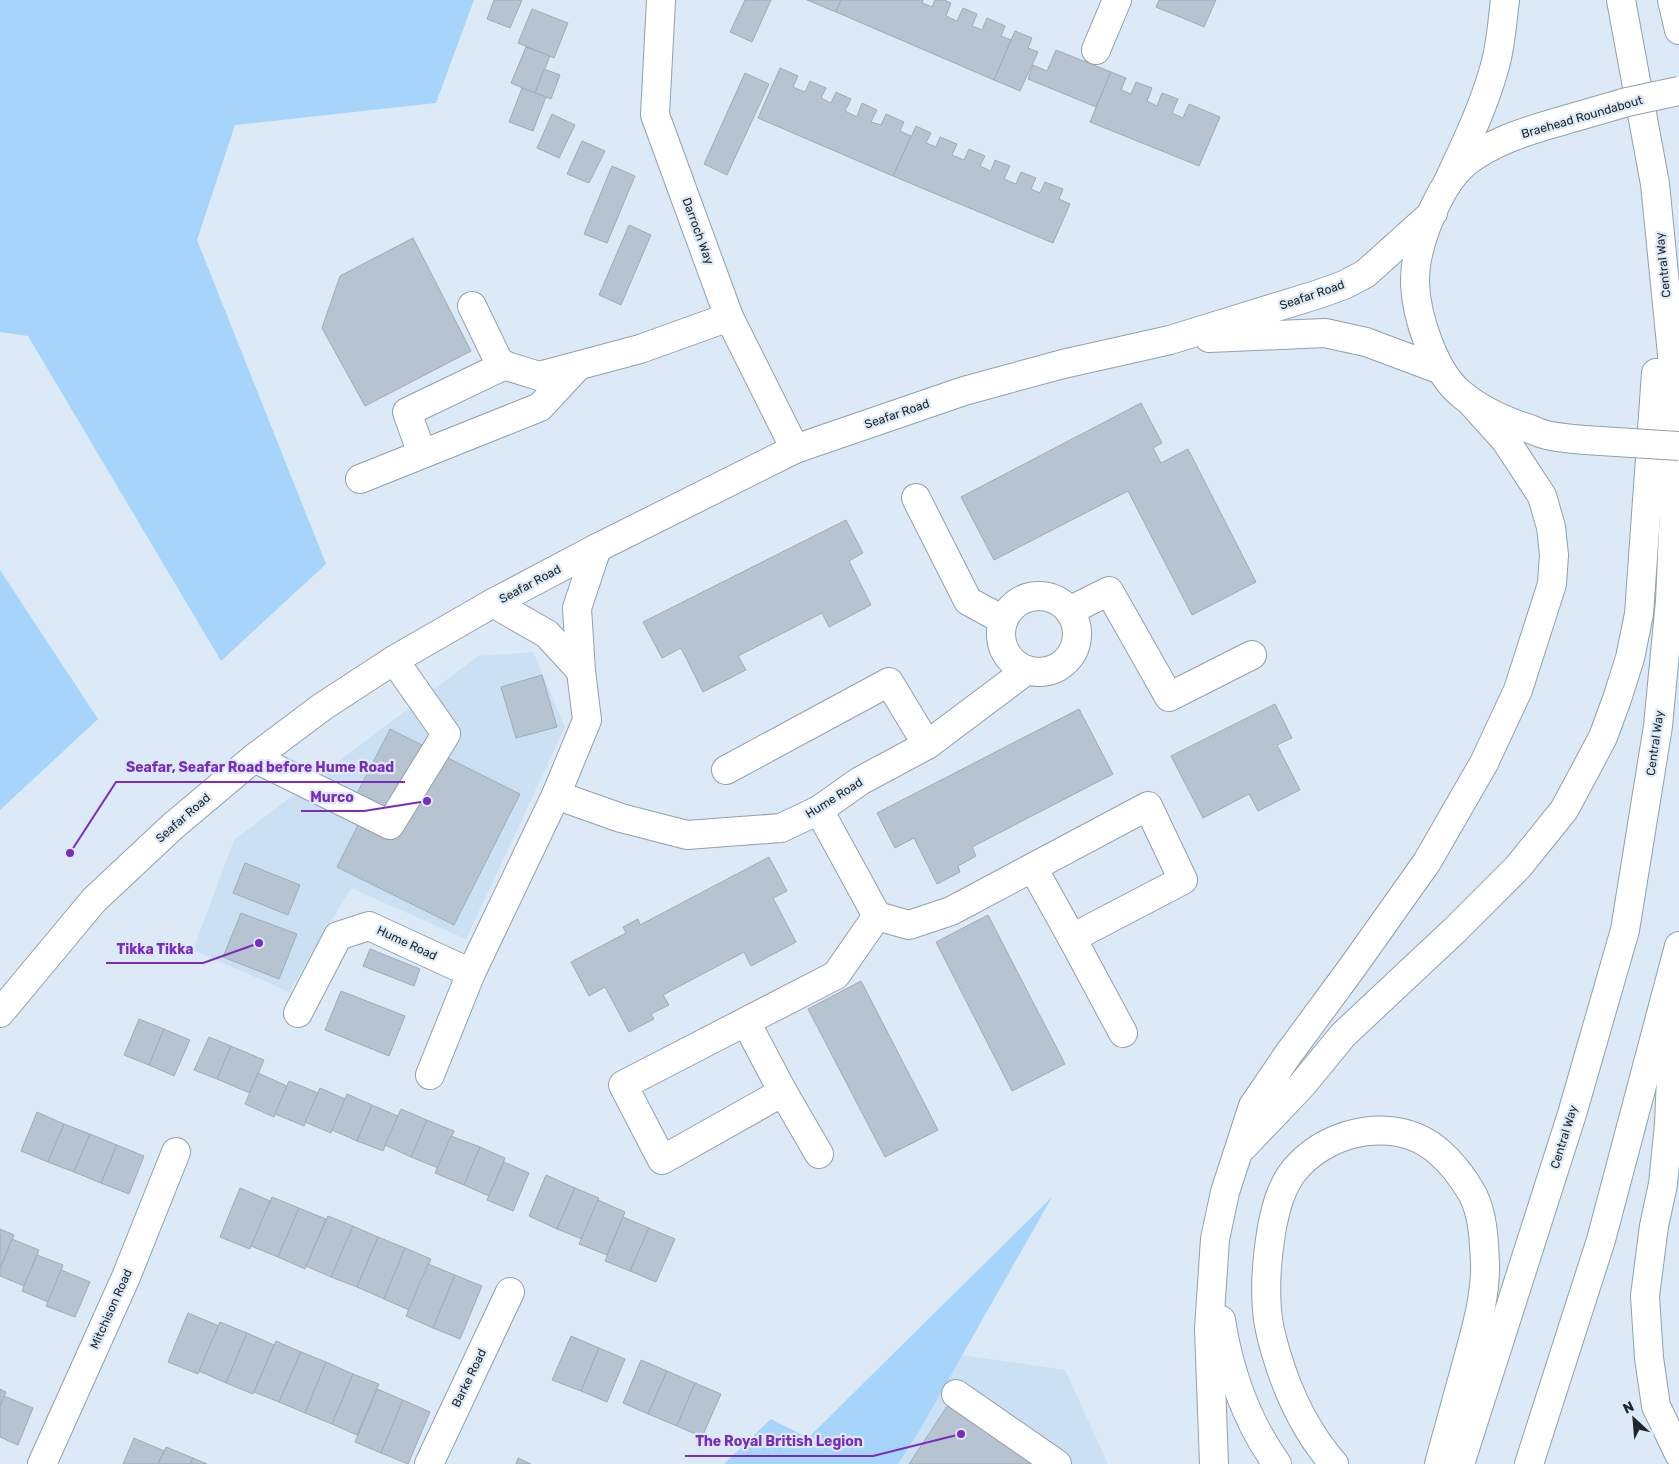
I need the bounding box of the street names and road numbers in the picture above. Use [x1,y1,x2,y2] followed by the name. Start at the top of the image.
[1520,93,1645,141] street label: Braehead Roundabout
[679,196,717,267] street label: Darroch Way
[1653,231,1673,298] street label: Central Way
[1278,277,1346,313] street label: Seafar Road
[863,396,931,432] street label: Seafar Road
[497,562,563,606] street label: Seafar Road
[1643,709,1667,777] street label: Central Way
[803,775,865,821] street label: Hume Road
[153,791,213,845] street label: Seafar Road
[375,923,439,963] street label: Hume Road
[1548,1103,1580,1171] street label: Central Way
[87,1267,135,1351] street label: Mitchison Road
[449,1347,489,1409] street label: Barke Road

